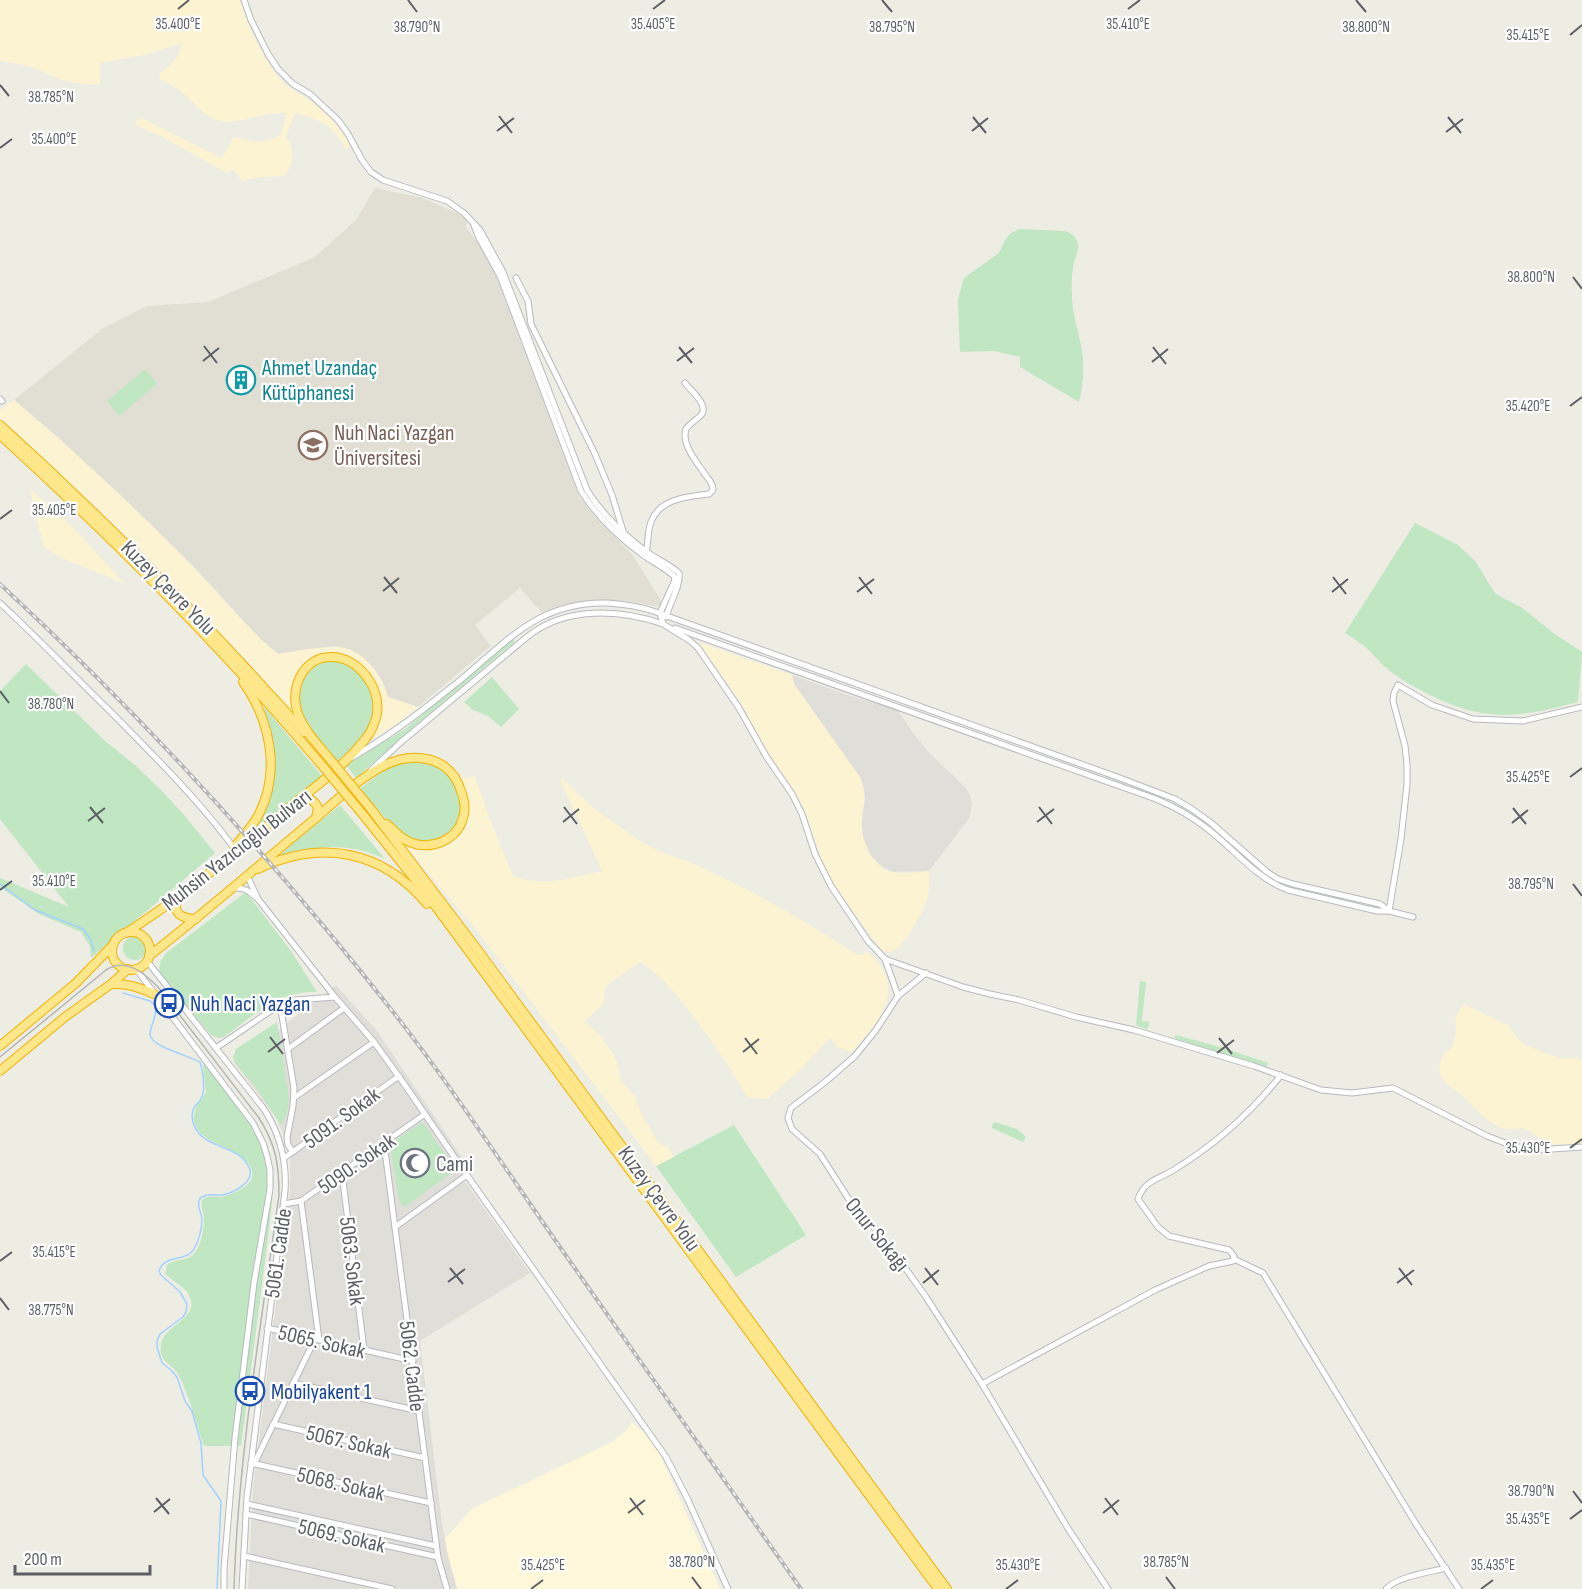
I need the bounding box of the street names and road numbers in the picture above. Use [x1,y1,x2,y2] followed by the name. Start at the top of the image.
[115,535,221,641] street label: Kuzey Çevre Yolu
[157,783,317,917] street label: Muhsin Yazıcıoğlu Bulvarı
[298,1081,386,1155] street label: 5091. Sokak
[313,1127,402,1201] street label: 5090. Sokak
[612,1141,706,1257] street label: Kuzey Çevre Yolu
[839,1192,915,1277] street label: Onur Sokağı
[259,1207,298,1300] street label: 5061. Cadde
[333,1215,370,1308] street label: 5063. Sokak
[275,1319,368,1366] street label: 5065. Sokak
[393,1319,430,1413] street label: 5062. Cadde
[303,1420,394,1465] street label: 5067. Sokak
[294,1461,388,1508] street label: 5068. Sokak
[295,1513,389,1560] street label: 5069. Sokak

